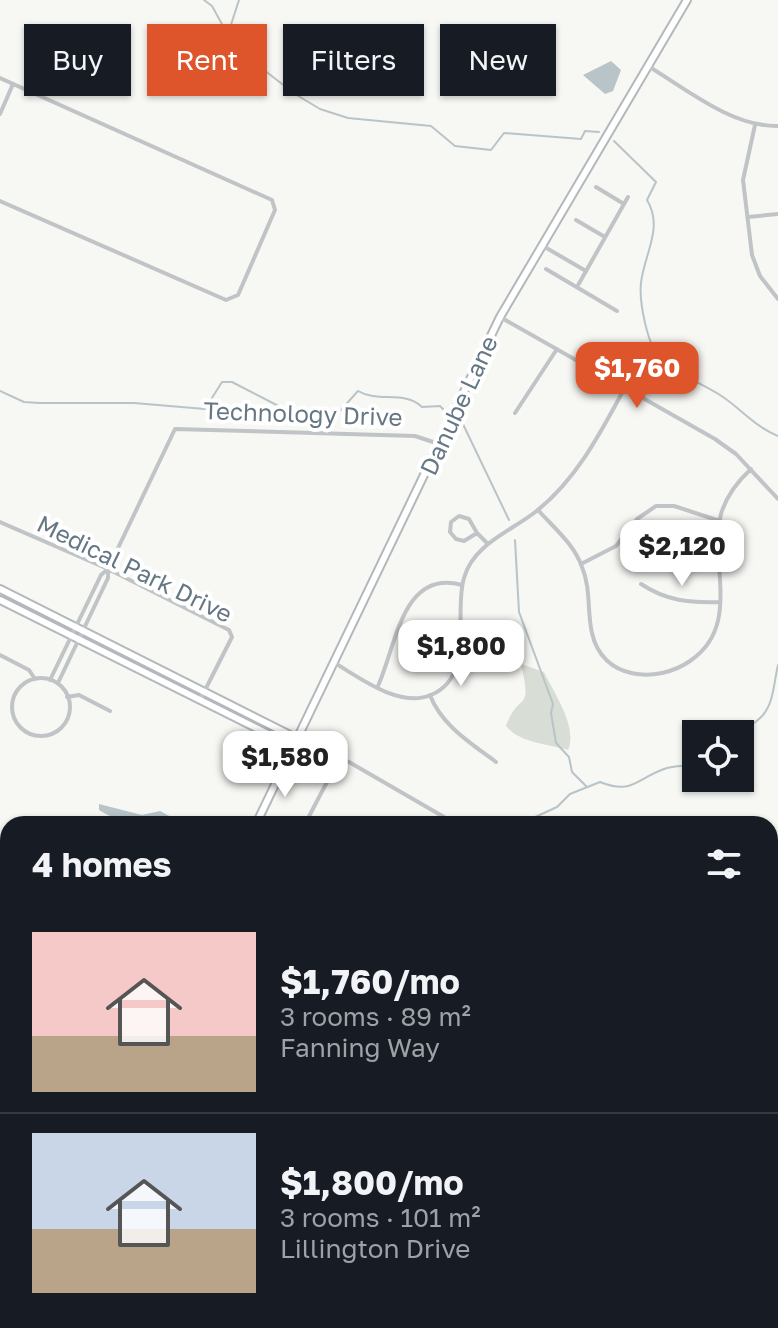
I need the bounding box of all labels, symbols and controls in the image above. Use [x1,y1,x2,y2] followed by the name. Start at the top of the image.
[24,24,131,96] chip: Buy
[147,24,267,96] chip: Rent
[283,24,424,96] chip: Filters
[440,24,556,96] chip: New
[413,331,503,479] street label: Danube Lane
[572,342,702,410] pin: $1,760
[594,352,680,383] text: $1,760
[203,395,403,431] street label: Technology Drive
[33,508,237,628] street label: Medical Park Drive
[617,520,747,588] pin: $2,120
[638,530,726,561] text: $2,120
[396,620,526,688] pin: $1,800
[416,630,506,661] text: $1,800
[682,720,754,792] map controls
[682,720,754,792] button: locate
[220,731,350,799] pin: $1,580
[241,741,329,772] text: $1,580
[702,842,746,886] icon: filters
[32,844,172,884] text: 4 homes
[280,961,460,1001] text: $1,760/mo
[96,964,192,1060] icon: home
[280,1001,471,1032] text: 3 rooms · 89 m²
[280,1032,440,1063] text: Fanning Way
[280,1162,464,1202] text: $1,800/mo
[96,1165,192,1261] icon: home
[280,1202,481,1233] text: 3 rooms · 101 m²
[280,1233,470,1264] text: Lillington Drive

